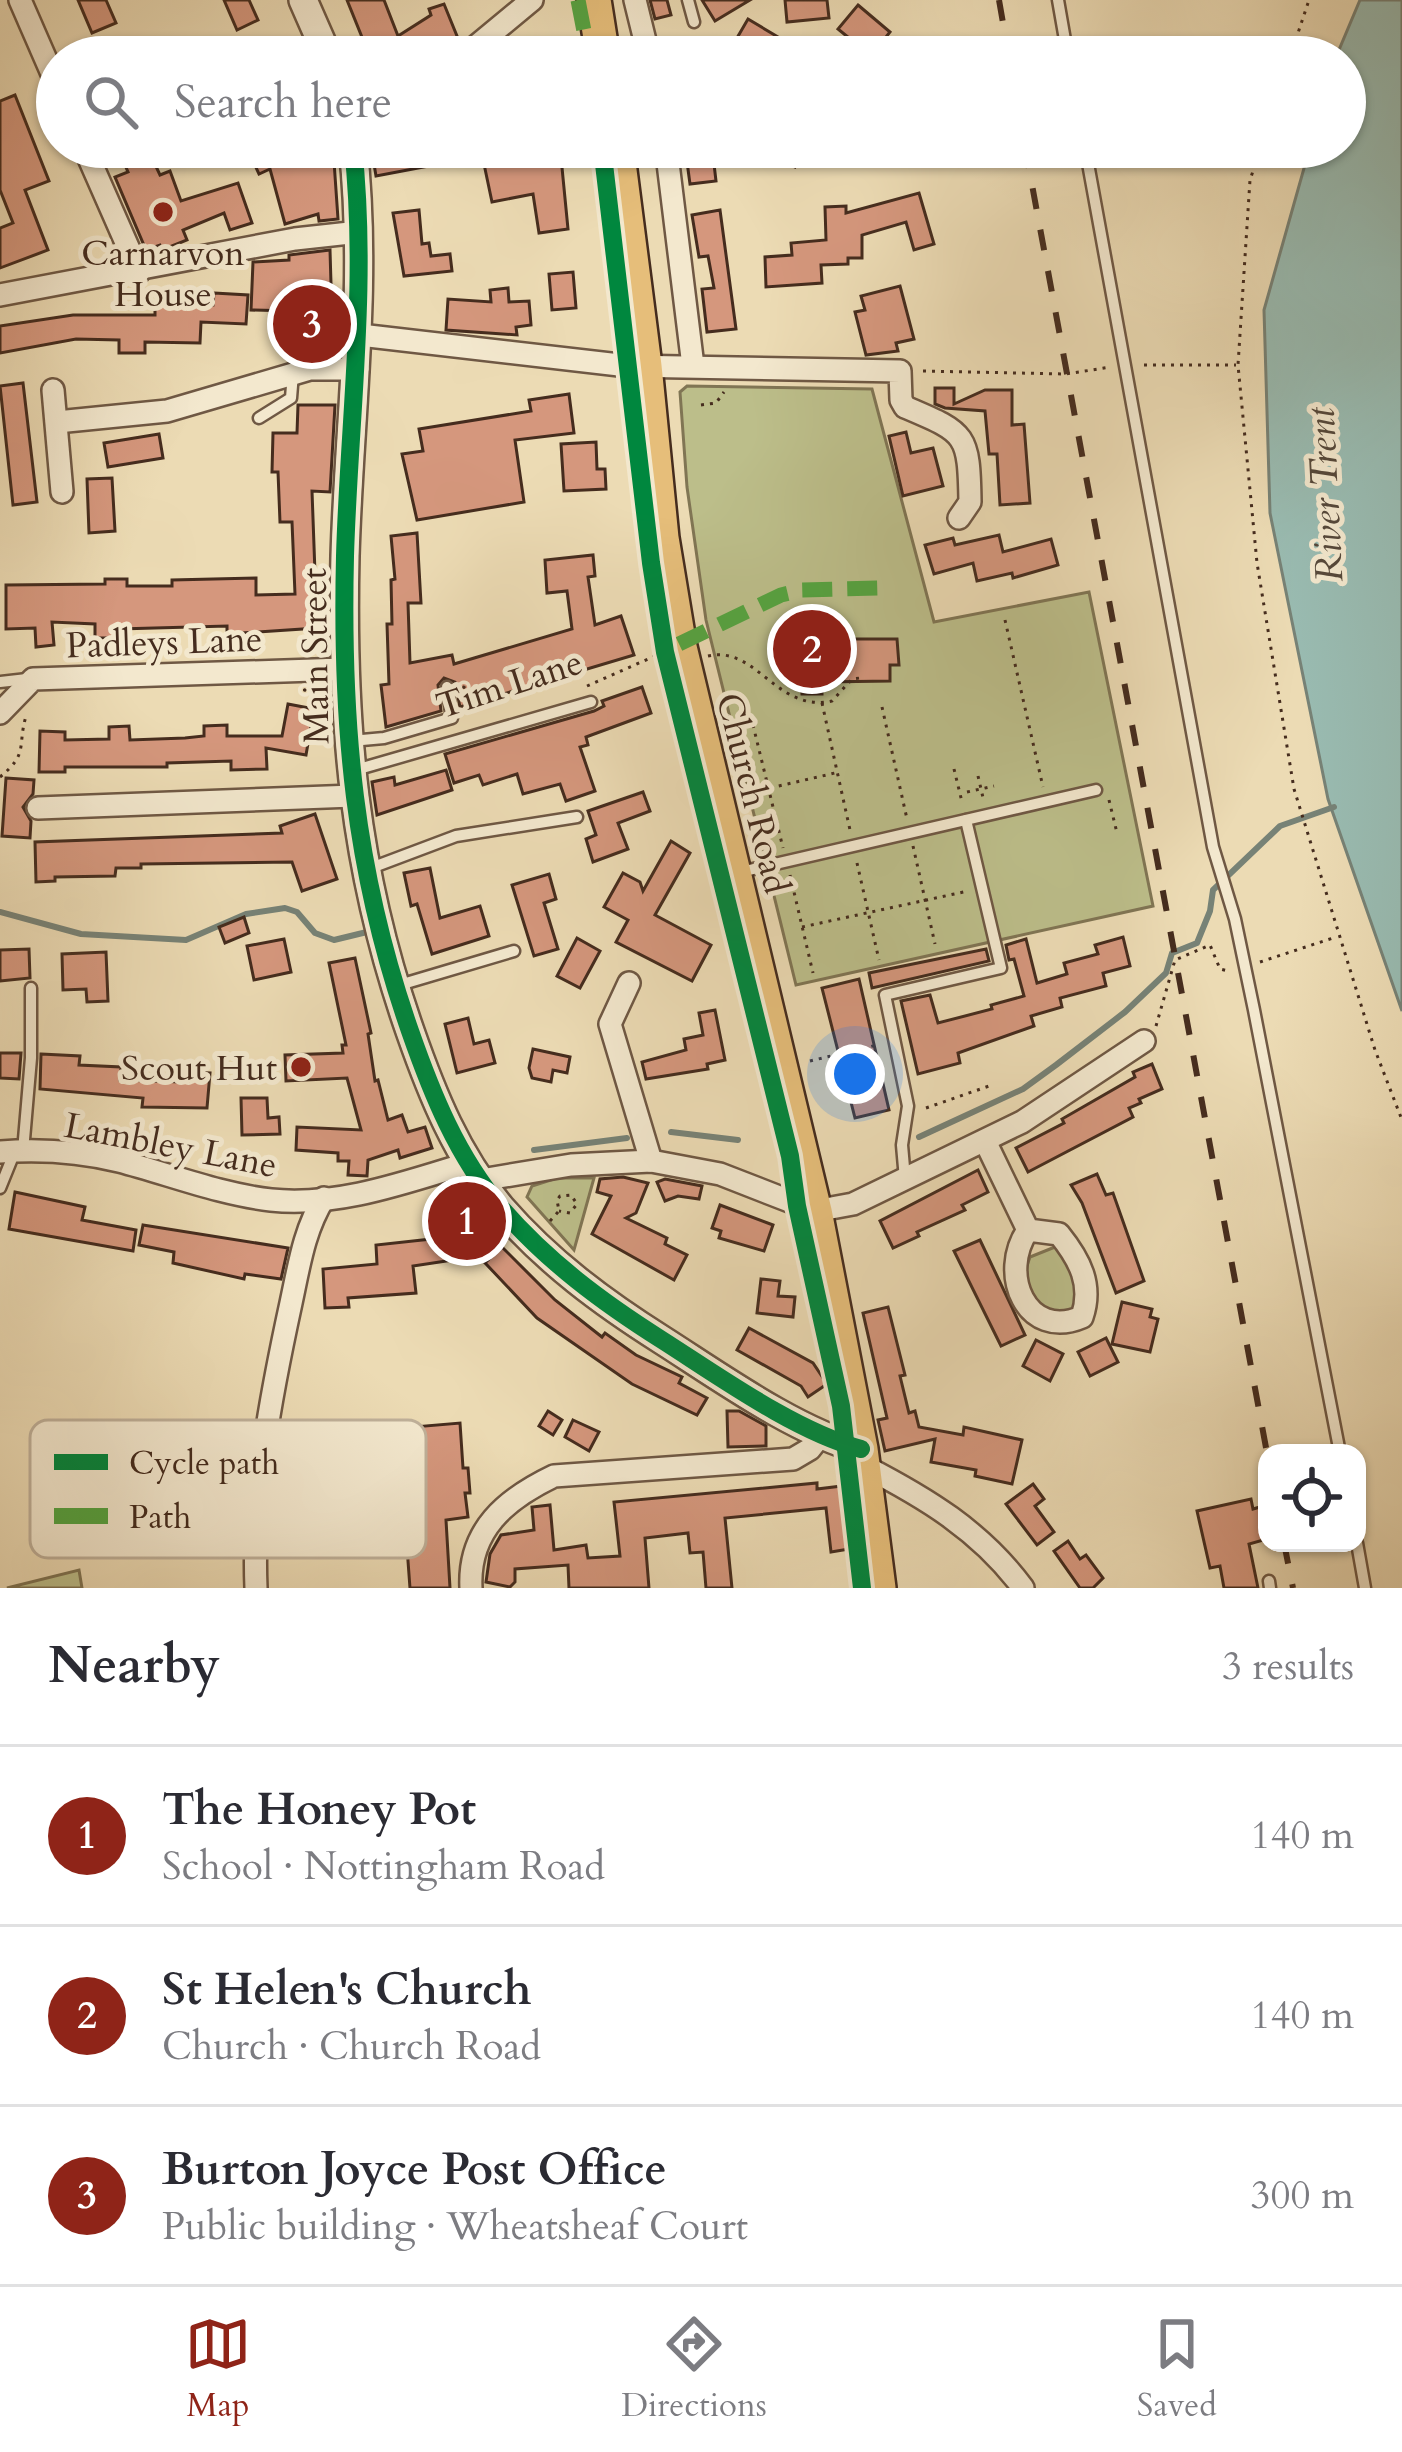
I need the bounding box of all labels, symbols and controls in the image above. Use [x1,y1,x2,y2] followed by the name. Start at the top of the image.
[36,36,1366,168] search box
[78,69,144,135] icon: search
[174,72,392,133] text: Search here
[150,199,176,225] marker: Carnarvon House
[81,229,245,319] place label: Carnarvon House
[273,279,351,369] pin: 3
[1294,405,1357,584] water label: River Trent
[289,567,342,745] street label: Main Street
[773,604,851,694] pin: 2
[65,615,263,670] street label: Padleys Lane
[430,638,589,731] street label: Tim Lane
[704,688,801,899] street label: Church Road
[121,1044,277,1093] place label: Scout Hut
[825,1044,885,1104] your location
[288,1054,314,1080] marker: Scout Hut
[60,1101,281,1190] street label: Lambley Lane
[428,1176,506,1266] pin: 1
[30,1420,426,1558] legend
[129,1441,279,1486] text: Cycle path
[1258,1444,1366,1552] map controls
[1258,1444,1366,1552] button: locate
[129,1495,191,1540] text: Path
[48,1631,220,1701] text: Nearby
[1222,1640,1354,1693] text: 3 results
[162,1779,476,1840] text: The Honey Pot
[77,1809,97,1862] text: 1
[1251,1809,1354,1862] text: 140 m
[162,1840,605,1893] text: School · Nottingham Road
[162,1959,531,2020] text: St Helen's Church
[77,1989,97,2042] text: 2
[1251,1989,1354,2042] text: 140 m
[162,2020,541,2073] text: Church · Church Road
[162,2139,667,2200] text: Burton Joyce Post Office
[77,2169,97,2222] text: 3
[1251,2169,1354,2222] text: 300 m
[162,2200,748,2253] text: Public building · Wheatsheaf Court
[185,2311,251,2428] tab: Map
[621,2311,767,2428] tab: Directions
[1137,2311,1217,2428] tab: Saved

